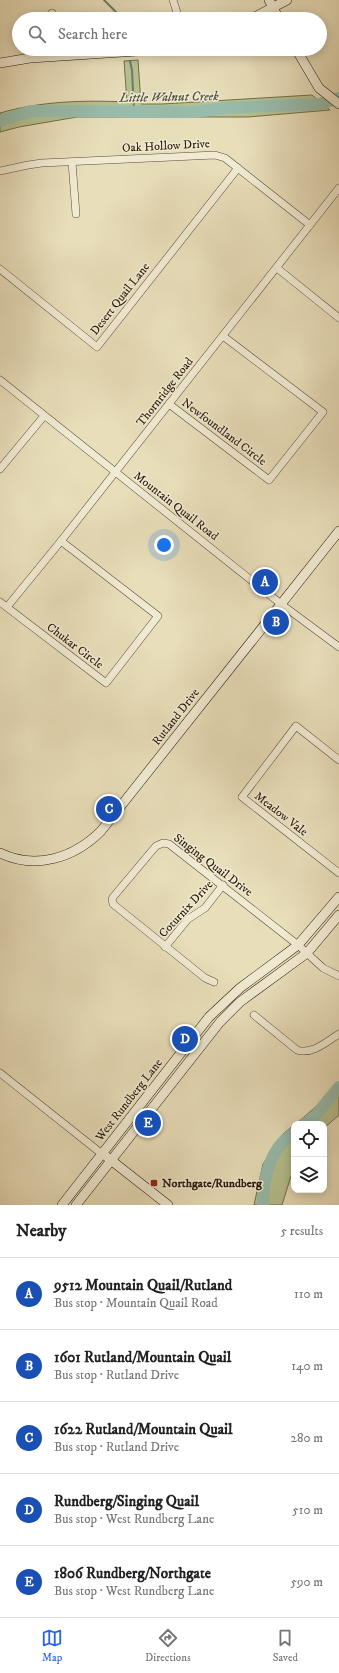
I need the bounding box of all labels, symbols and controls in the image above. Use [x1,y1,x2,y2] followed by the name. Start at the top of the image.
[12,12,327,56] search box
[26,23,48,45] icon: search
[58,25,127,44] text: Search here
[118,88,219,106] water label: Little Walnut Creek
[122,136,210,156] street label: Oak Hollow Drive
[87,260,153,338] street label: Desert Quail Lane
[133,354,197,430] street label: Thornridge Road
[179,395,269,469] street label: Newfoundland Circle
[131,468,221,544] street label: Mountain Quail Road
[154,535,174,555] your location
[252,567,278,597] pin: A
[263,607,289,637] pin: B
[44,620,106,672] street label: Chukar Circle
[149,686,203,748] street label: Rutland Drive
[251,789,311,839] street label: Meadow Vale
[96,794,122,824] pin: C
[171,830,255,900] street label: Singing Quail Drive
[156,877,216,941] street label: Coturnix Drive
[172,1024,198,1054] pin: D
[92,1056,166,1145] street label: West Rundberg Lane
[135,1108,161,1138] pin: E
[291,1121,327,1193] map controls
[291,1121,327,1157] button: locate
[291,1157,327,1193] button: layers
[162,1176,263,1191] place label: Northgate/Rundberg
[149,1178,159,1188] marker: Northgate/Rundberg
[16,1220,66,1242] text: Nearby
[281,1223,323,1239] text: 5 results
[54,1276,232,1295] text: 9512 Mountain Quail/Rutland
[25,1286,33,1302] text: A
[294,1286,323,1302] text: 110 m
[54,1295,218,1311] text: Bus stop · Mountain Quail Road
[54,1348,231,1367] text: 1601 Rutland/Mountain Quail
[25,1358,33,1374] text: B
[291,1358,323,1374] text: 140 m
[54,1367,179,1383] text: Bus stop · Rutland Drive
[54,1420,232,1439] text: 1622 Rutland/Mountain Quail
[25,1430,33,1446] text: C
[291,1430,323,1446] text: 280 m
[54,1439,179,1455] text: Bus stop · Rutland Drive
[54,1492,199,1511] text: Rundberg/Singing Quail
[24,1502,34,1518] text: D
[292,1502,323,1518] text: 510 m
[54,1511,214,1527] text: Bus stop · West Rundberg Lane
[54,1564,211,1583] text: 1806 Rundberg/Northgate
[24,1574,34,1590] text: E
[291,1574,323,1590] text: 590 m
[54,1583,214,1599] text: Bus stop · West Rundberg Lane
[41,1627,63,1665] tab: Map
[145,1627,191,1665] tab: Directions
[273,1627,298,1665] tab: Saved

